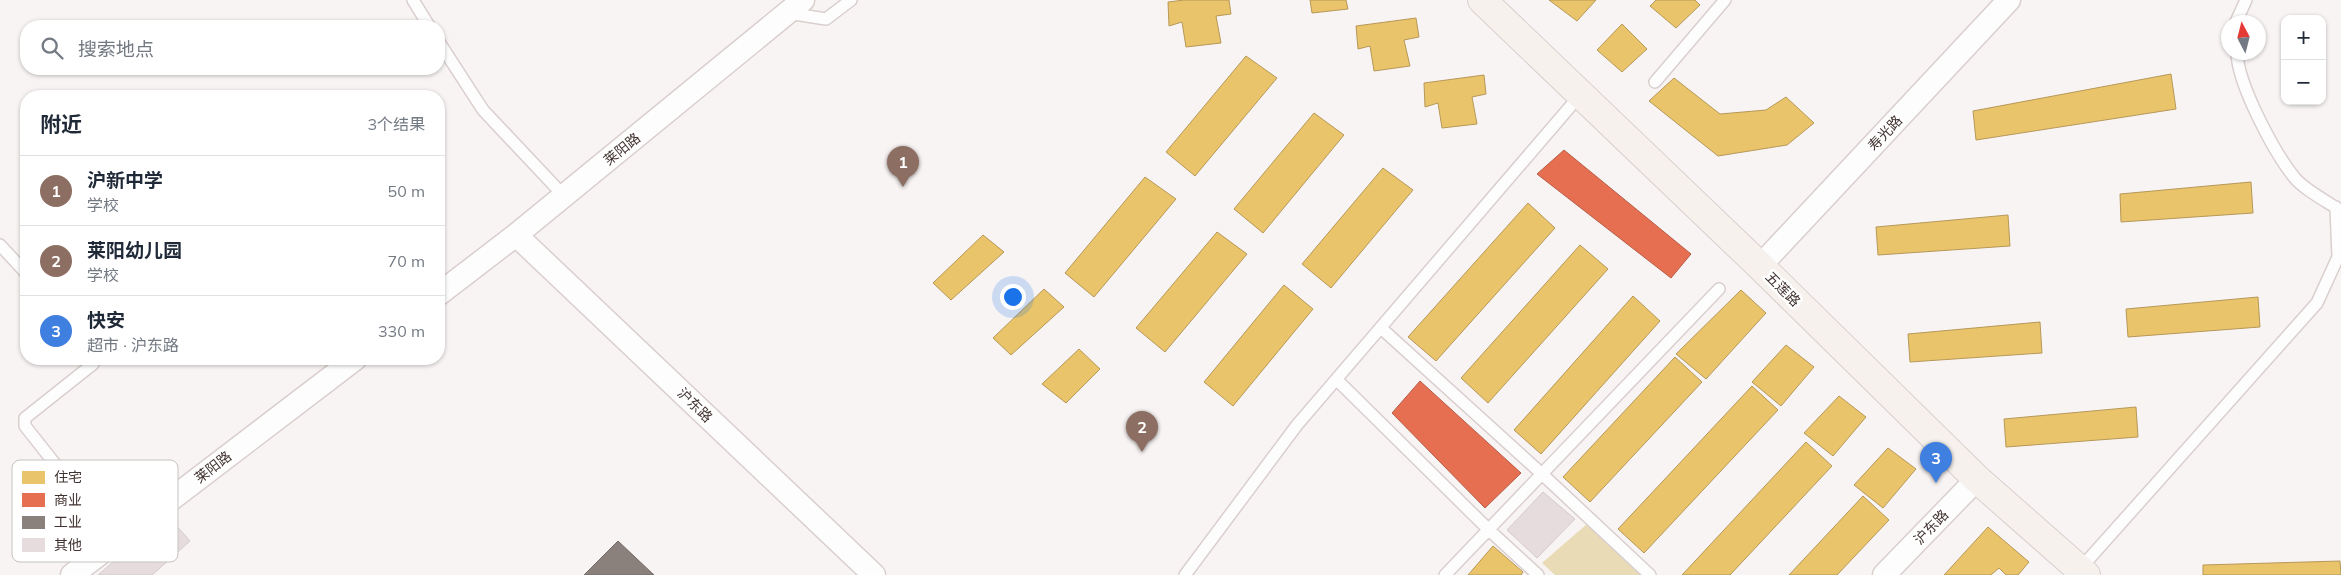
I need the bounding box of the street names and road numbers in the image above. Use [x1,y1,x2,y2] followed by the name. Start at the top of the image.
[1864,112,1906,154] street label: 寿光路
[600,129,644,169] street label: 莱阳路
[1762,268,1804,310] street label: 五莲路
[674,384,716,426] street label: 沪东路
[191,447,235,487] street label: 莱阳路
[1910,506,1952,548] street label: 沪东路

